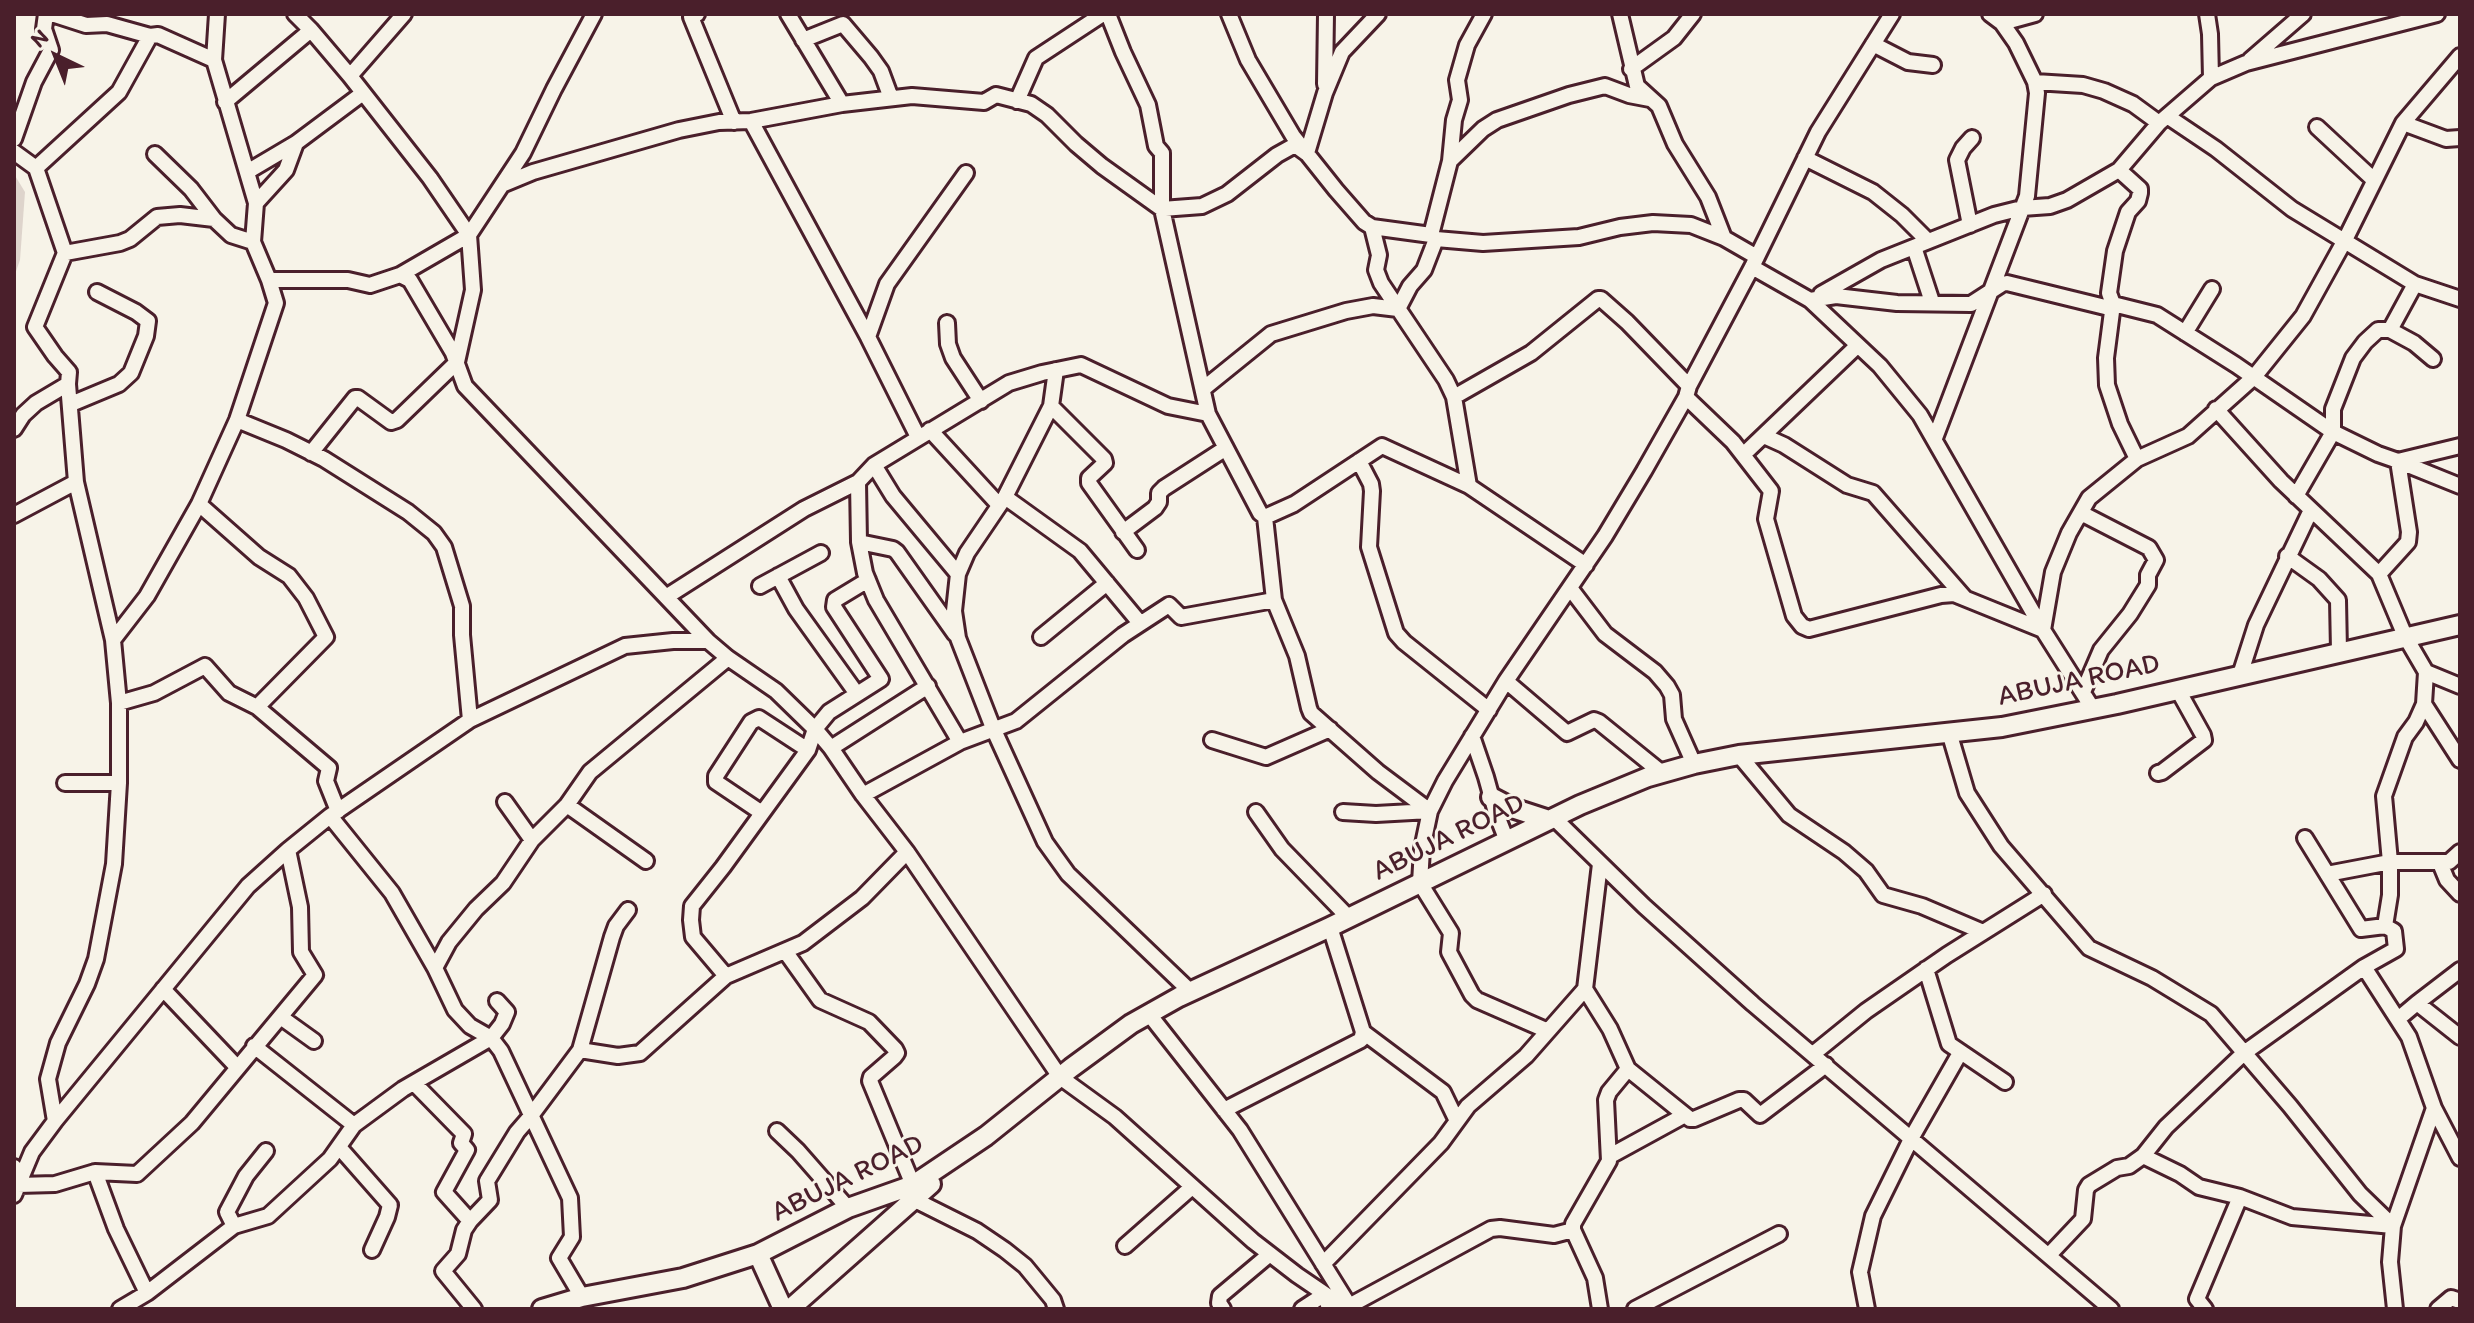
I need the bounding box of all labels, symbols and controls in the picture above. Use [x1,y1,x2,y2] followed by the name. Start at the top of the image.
[16,16,96,96] north arrow
[25,23,54,53] text: N
[1995,647,2163,715] street label: ABUJA ROAD
[1368,787,1530,889] street label: ABUJA ROAD
[767,1128,929,1230] street label: ABUJA ROAD

